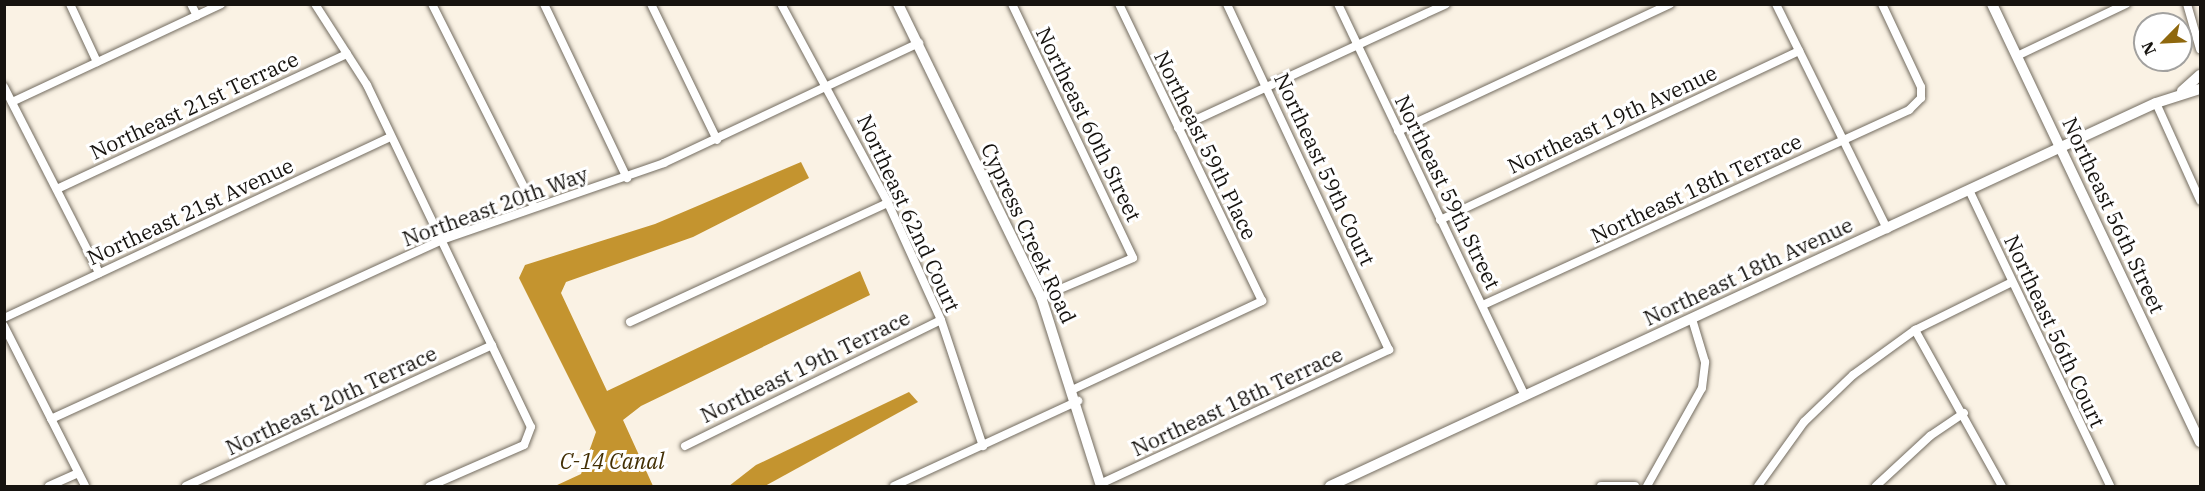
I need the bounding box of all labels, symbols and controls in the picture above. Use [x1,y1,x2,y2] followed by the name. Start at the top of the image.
[2133,12,2193,72] north arrow
[1031,23,1147,225] street label: Northeast 60th Street
[2137,39,2160,58] text: N
[86,46,302,164] street label: Northeast 21st Terrace
[1149,47,1263,243] street label: Northeast 59th Place
[1503,59,1721,179] street label: Northeast 19th Avenue
[1269,69,1381,269] street label: Northeast 59th Court
[1390,91,1506,293] street label: Northeast 59th Street
[852,110,966,316] street label: Northeast 62nd Court
[2058,113,2170,317] street label: Northeast 56th Street
[1586,128,1806,248] street label: Northeast 18th Terrace
[976,139,1082,327] street label: Cypress Creek Road
[83,152,297,270] street label: Northeast 21st Avenue
[399,161,591,251] street label: Northeast 20th Way
[1639,211,1857,331] street label: Northeast 18th Avenue
[1999,231,2111,431] street label: Northeast 56th Court
[696,304,914,428] street label: Northeast 19th Terrace
[221,340,441,460] street label: Northeast 20th Terrace
[1127,341,1347,461] street label: Northeast 18th Terrace
[560,448,664,474] water label: C-14 Canal

